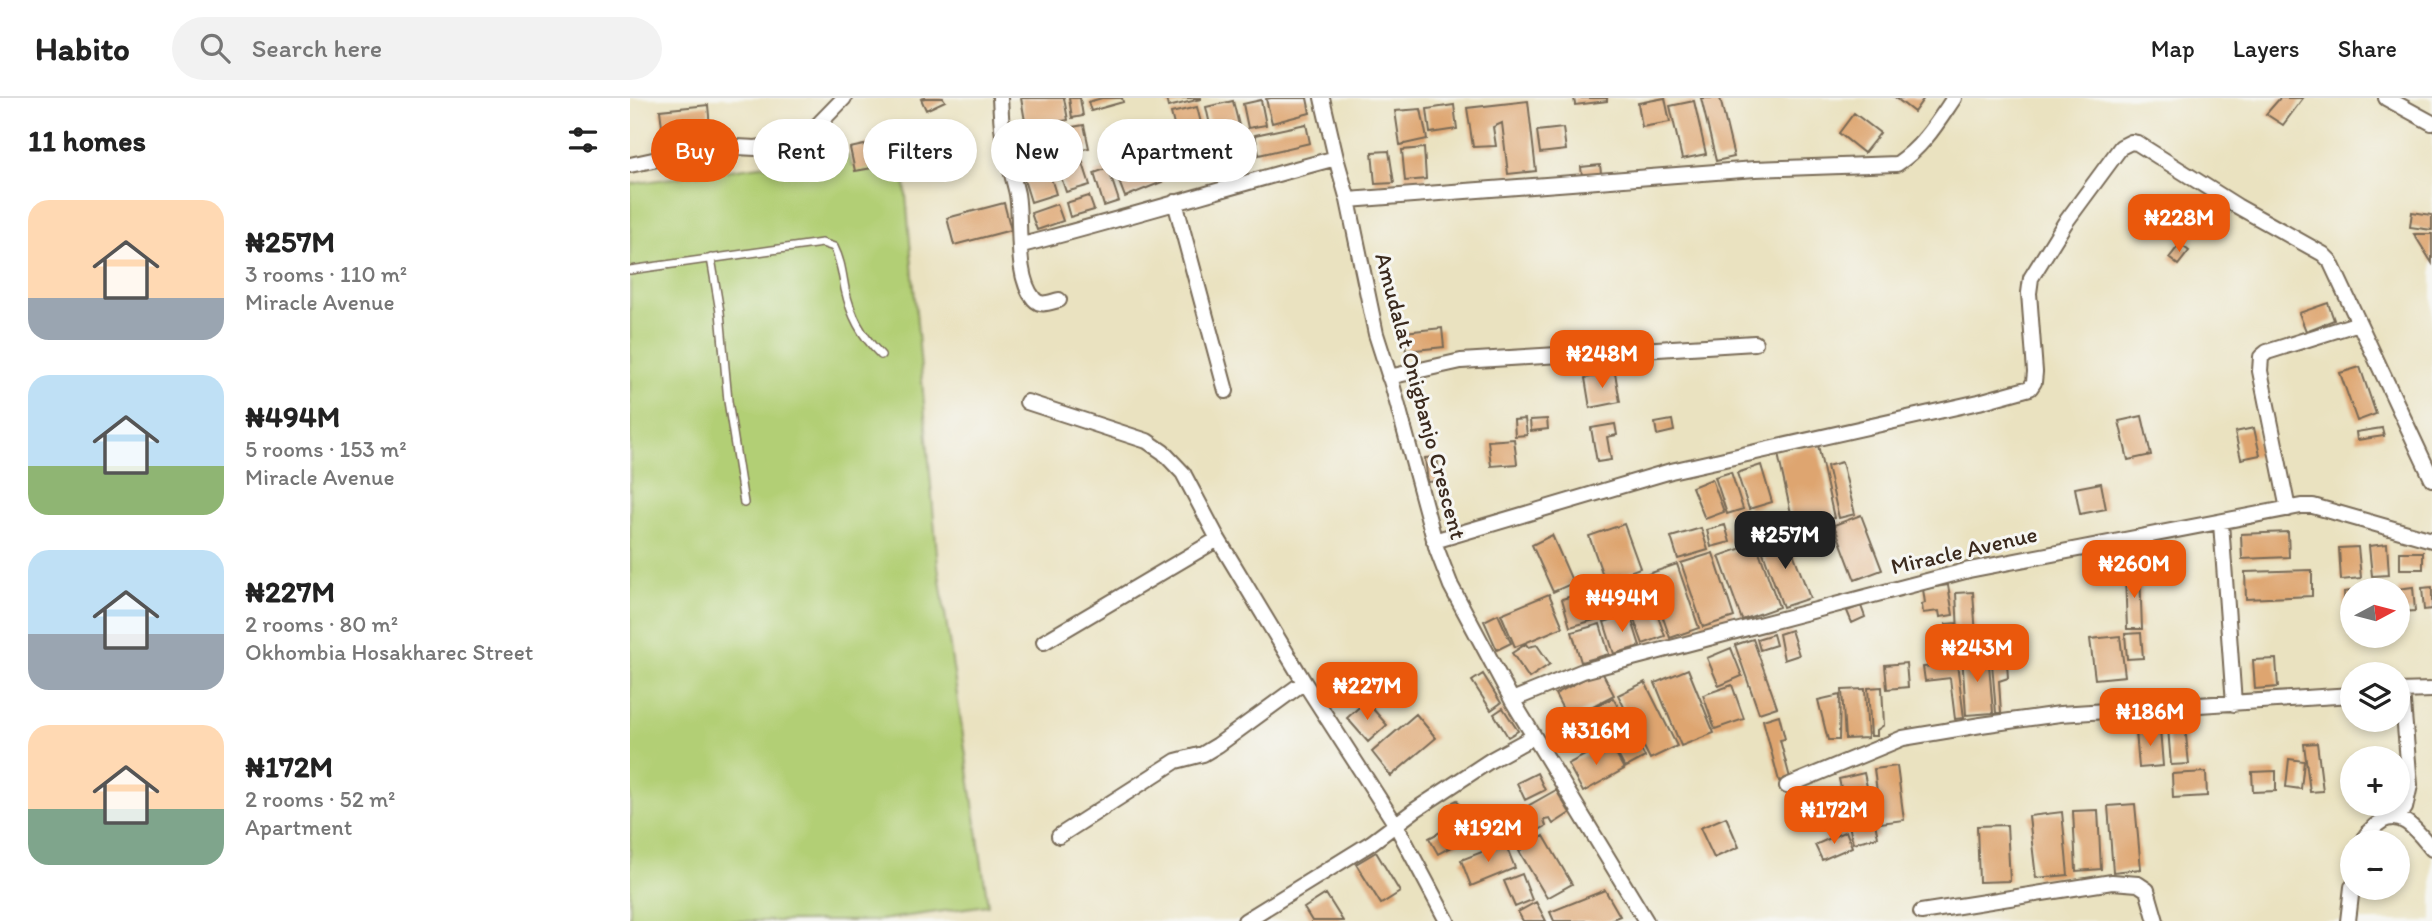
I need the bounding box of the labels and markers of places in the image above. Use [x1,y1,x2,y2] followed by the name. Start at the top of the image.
[2130,194,2228,254] pin: ₦228M
[1553,330,1651,390] pin: ₦248M
[1736,512,1834,571] pin: ₦257M
[2085,540,2183,600] pin: ₦260M
[1573,574,1671,634] pin: ₦494M
[1928,624,2026,684] pin: ₦243M
[1318,662,1416,722] pin: ₦227M
[2101,688,2199,748] pin: ₦186M
[1547,708,1645,767] pin: ₦316M
[1785,786,1883,846] pin: ₦172M
[1439,804,1537,864] pin: ₦192M

